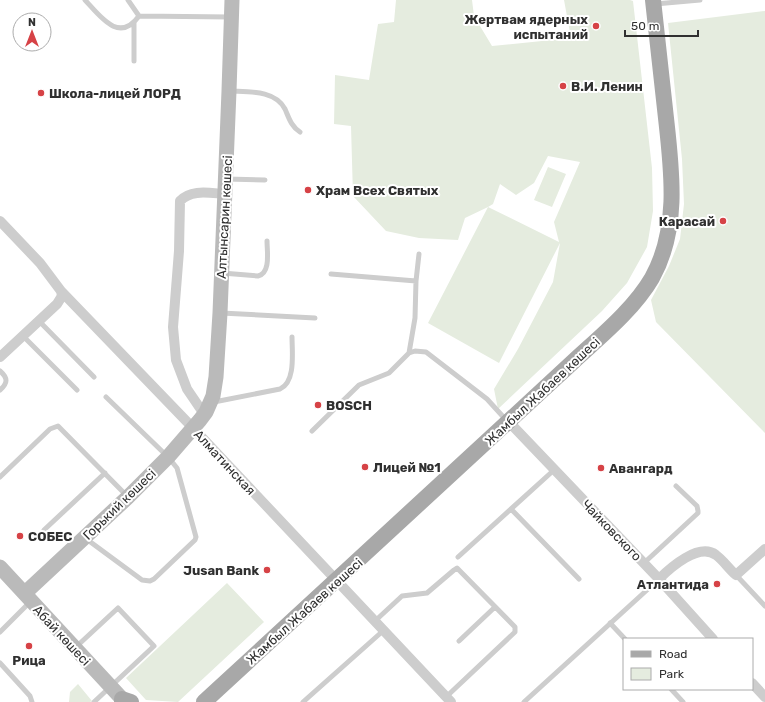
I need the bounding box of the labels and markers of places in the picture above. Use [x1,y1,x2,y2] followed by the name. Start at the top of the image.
[464,12,588,42] place label: Жертвам ядерных испытаний
[591,21,601,31] marker: Жертвам ядерных испытаний
[571,79,643,94] place label: В.И. Ленин
[558,81,568,91] marker: В.И. Ленин
[49,86,181,101] place label: Школа-лицей ЛОРД
[36,88,46,98] marker: Школа-лицей ЛОРД
[316,183,439,198] place label: Храм Всех Святых
[303,185,313,195] marker: Храм Всех Святых
[659,214,715,229] place label: Карасай
[718,216,728,226] marker: Карасай
[326,398,372,413] place label: BOSCH
[313,400,323,410] marker: BOSCH
[373,460,441,475] place label: Лицей №1
[609,461,673,476] place label: Авангард
[360,462,370,472] marker: Лицей №1
[596,463,606,473] marker: Авангард
[28,529,72,544] place label: СОБЕС
[15,531,25,541] marker: СОБЕС
[183,563,259,578] place label: Jusan Bank
[262,565,272,575] marker: Jusan Bank
[637,577,709,592] place label: Атлантида
[712,579,722,589] marker: Атлантида
[24,641,34,651] marker: Рица
[12,653,46,668] place label: Рица

